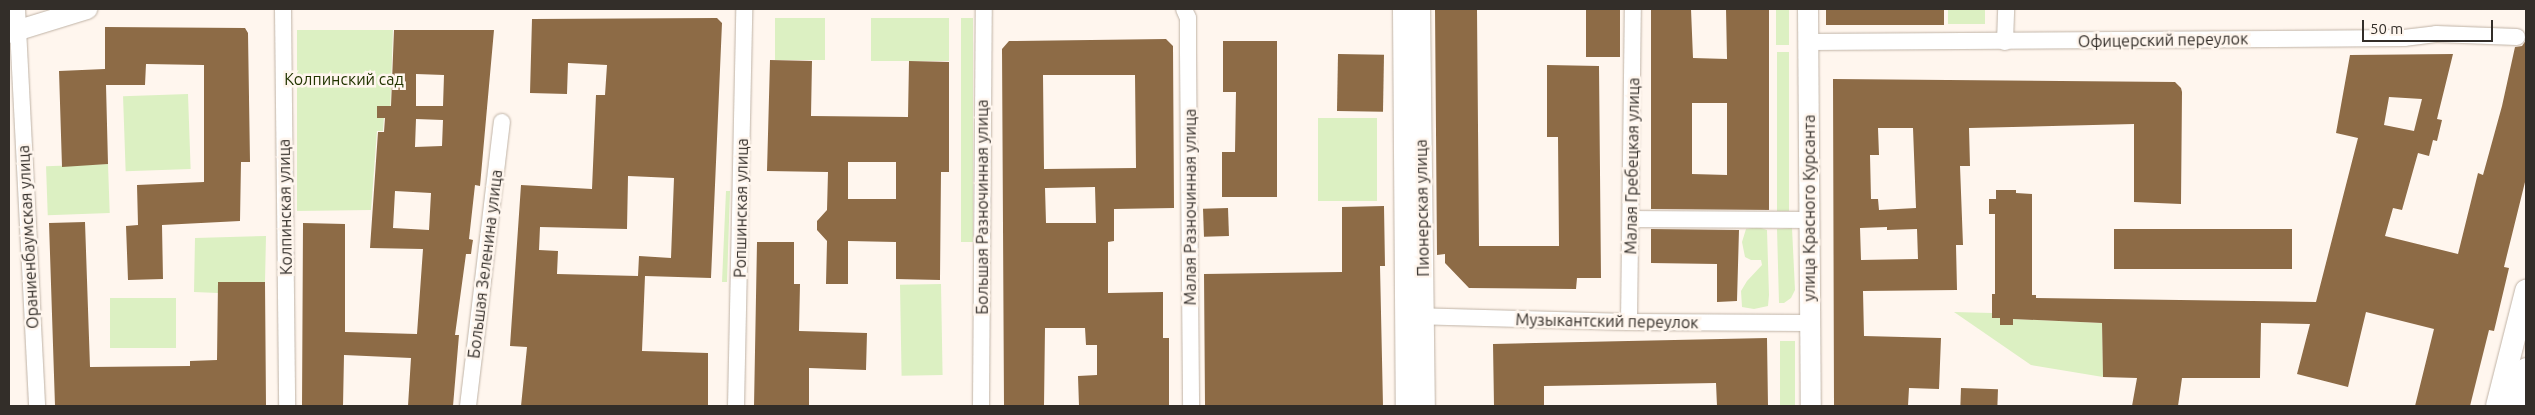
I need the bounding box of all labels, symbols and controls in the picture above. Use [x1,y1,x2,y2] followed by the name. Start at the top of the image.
[2365,10,2496,42] scale bar
[2370,20,2403,37] text: 50 m
[2078,29,2248,51] street label: Офицерский переулок
[284,69,404,89] park label: Колпинский сад
[1621,77,1643,255] street label: Малая Гребецкая улица
[972,99,992,315] street label: Большая Разночинная улица
[1180,109,1200,305] street label: Малая Разночинная улица
[1799,115,1819,301] street label: улица Красного Курсанта
[730,138,752,278] street label: Ропшинская улица
[274,139,296,275] street label: Колпинская улица
[1411,139,1433,277] street label: Пионерская улица
[14,145,42,329] street label: Ораниенбаумская улица
[464,168,506,360] street label: Большая Зеленина улица
[1515,310,1699,332] street label: Музыкантский переулок

